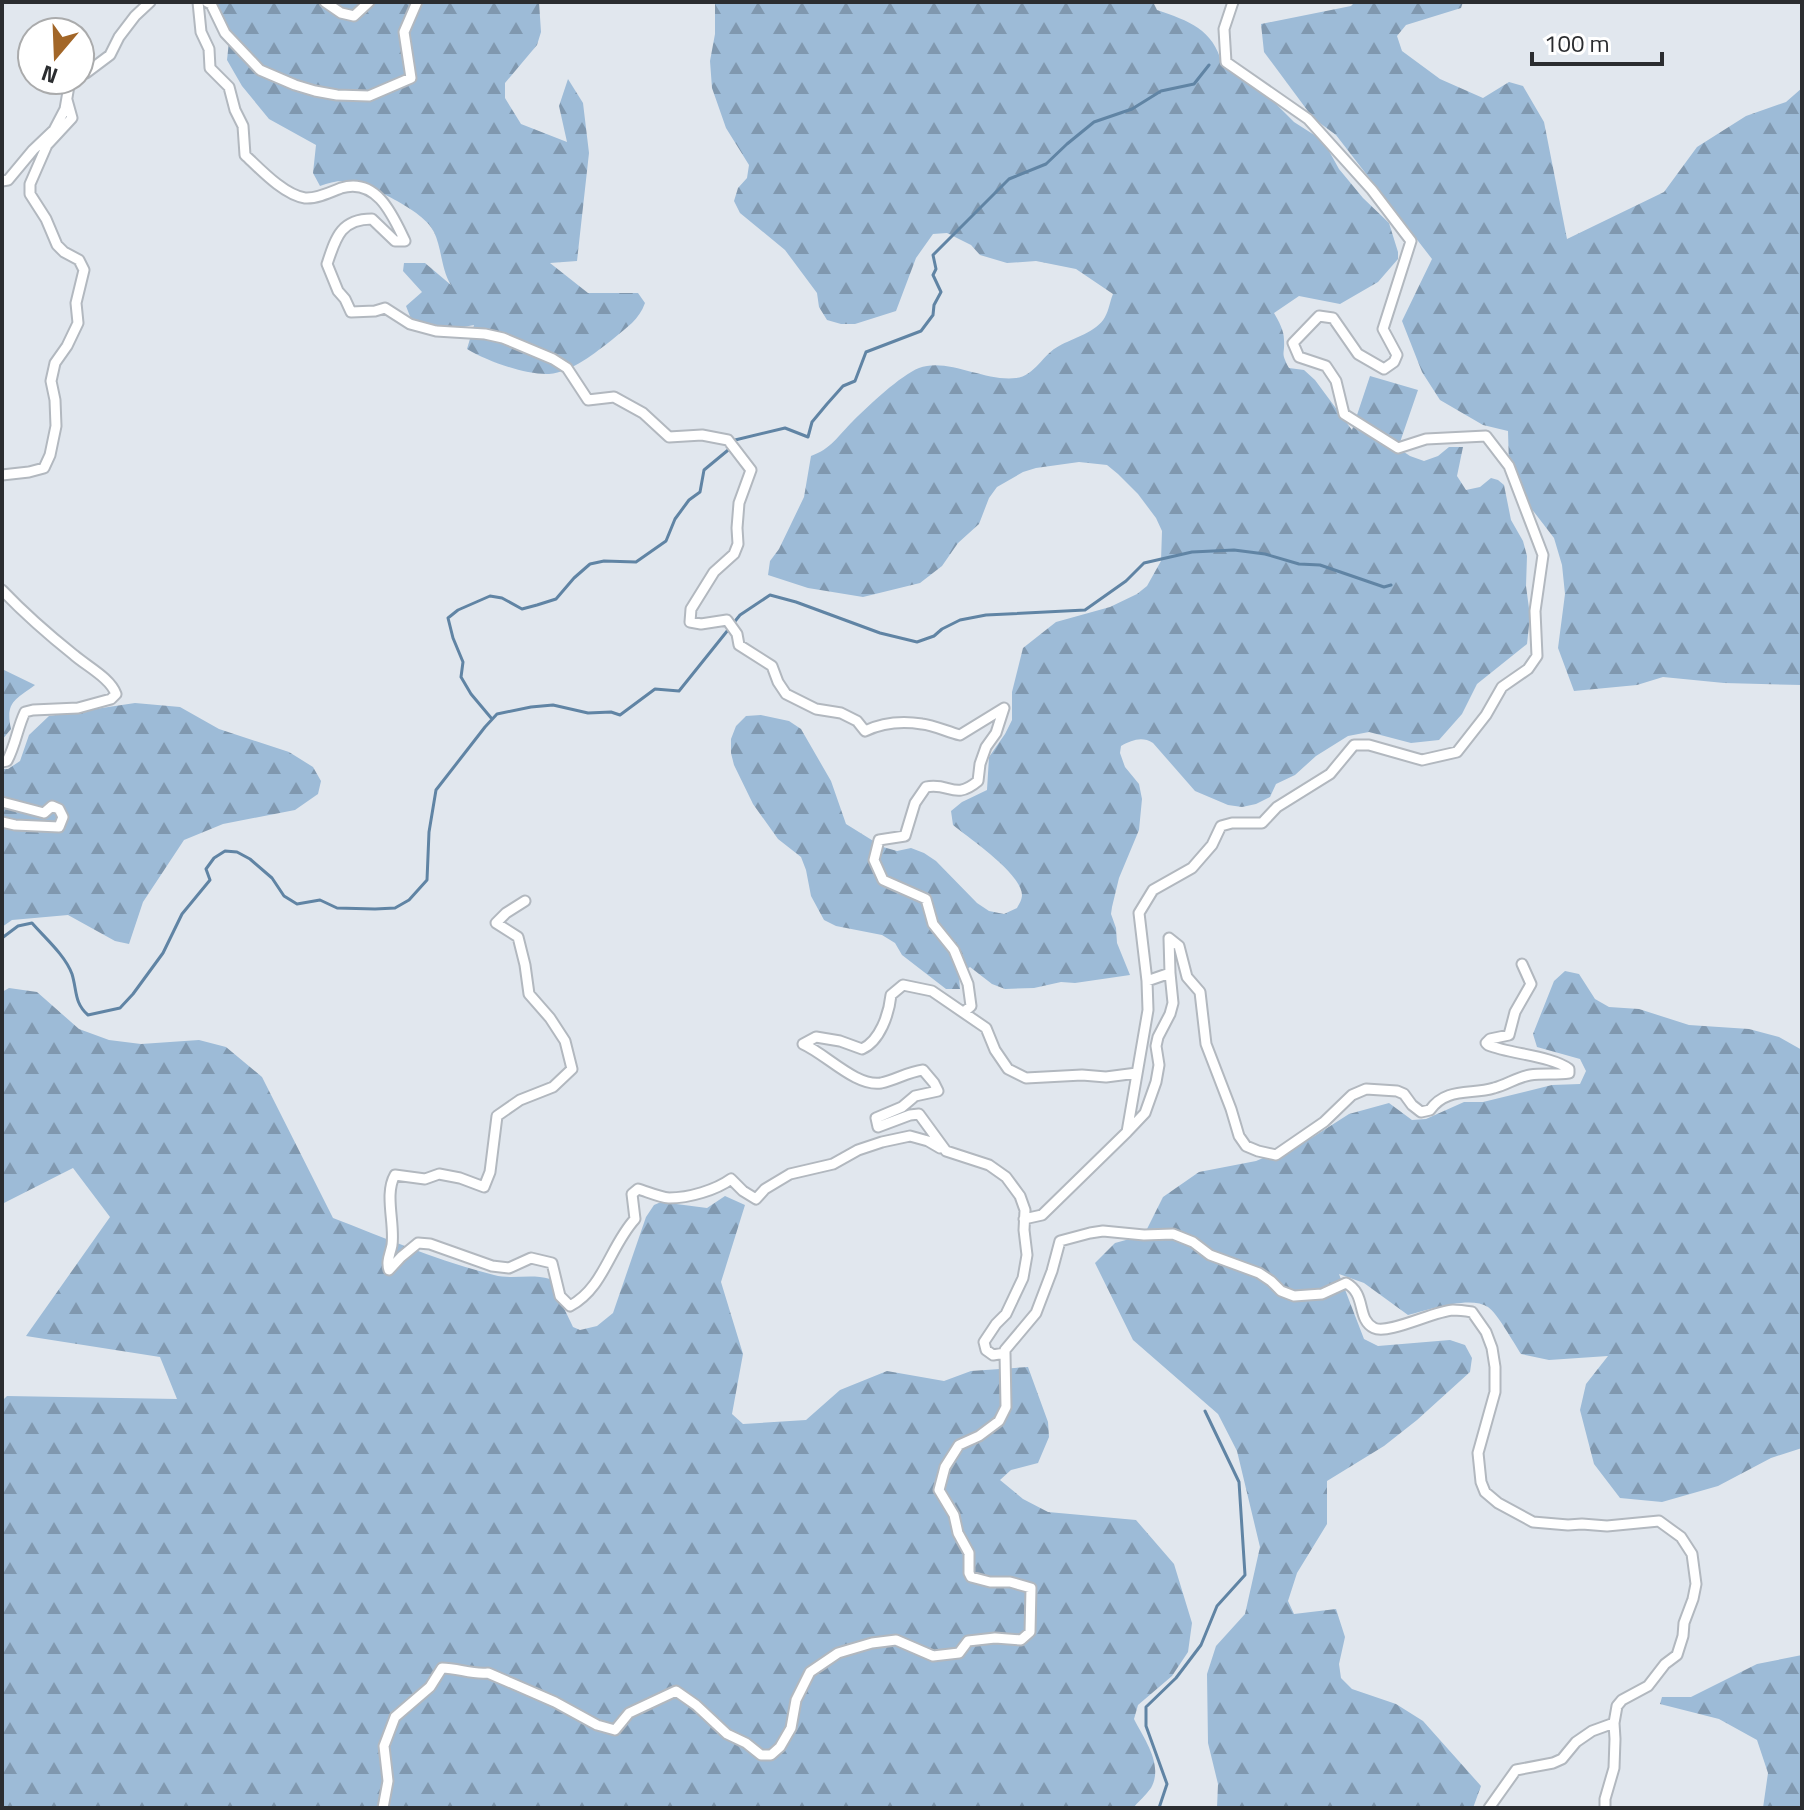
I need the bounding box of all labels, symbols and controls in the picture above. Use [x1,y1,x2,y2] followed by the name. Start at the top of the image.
[16,16,96,96] north arrow
[1532,16,1662,66] scale bar
[1544,25,1610,61] text: 100 m
[37,56,62,93] text: N

